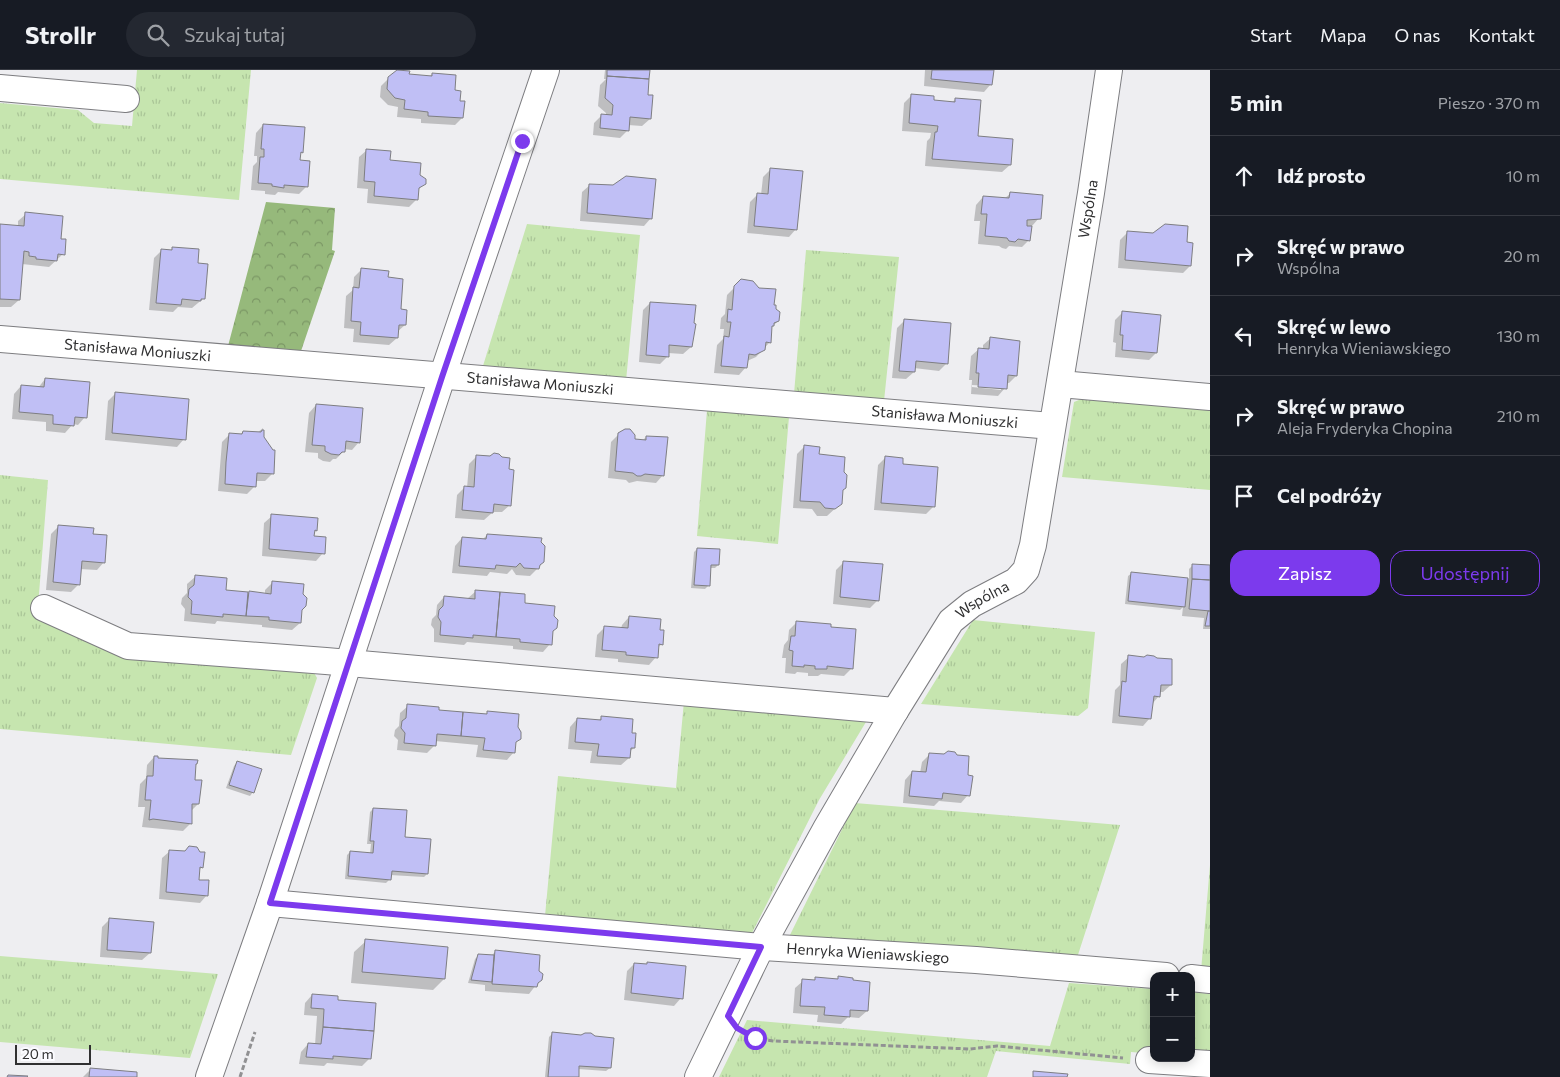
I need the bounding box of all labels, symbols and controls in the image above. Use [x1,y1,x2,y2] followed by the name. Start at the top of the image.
[126,12,476,57] search box
[25,20,96,49] text: Strollr
[144,21,172,49] icon: search
[184,23,285,46] text: Szukaj tutaj
[1250,24,1292,46] text: Start
[1320,24,1366,46] text: Mapa
[1394,24,1441,46] text: O nas
[1469,24,1535,46] text: Kontakt
[1230,90,1283,115] text: 5 min
[1438,93,1540,112] text: Pieszo · 370 m
[511,130,534,153] route end
[1230,162,1258,190] icon: ahead
[1277,164,1366,187] text: Idź prosto
[1506,166,1540,185] text: 10 m
[1074,178,1101,239] street label: Wspólna
[1277,235,1405,258] text: Skręć w prawo
[1230,242,1258,270] icon: right
[1504,246,1540,265] text: 20 m
[1277,258,1340,277] text: Wspólna
[1277,315,1391,338] text: Skręć w lewo
[1230,322,1258,350] icon: left
[1497,326,1540,345] text: 130 m
[64,334,212,364] street label: Stanisława Moniuszki
[1277,338,1451,357] text: Henryka Wieniawskiego
[466,368,614,398] street label: Stanisława Moniuszki
[1277,395,1405,418] text: Skręć w prawo
[871,401,1019,431] street label: Stanisława Moniuszki
[1230,402,1258,430] icon: right
[1497,406,1540,425] text: 210 m
[1277,418,1453,437] text: Aleja Fryderyka Chopina
[1230,482,1258,510] icon: arrive
[1277,484,1382,507] text: Cel podróży
[1230,550,1380,596] button: Zapisz
[1390,550,1540,596] button: Udostępnij
[951,576,1012,622] street label: Wspólna
[786,939,950,966] street label: Henryka Wieniawskiego
[1150,972,1195,1062] map controls
[1150,972,1195,1017] button: +
[1150,1017,1195,1062] button: −
[744,1027,767,1050] route start
[15,1042,91,1065] scale bar
[22,1045,54,1062] text: 20 m

